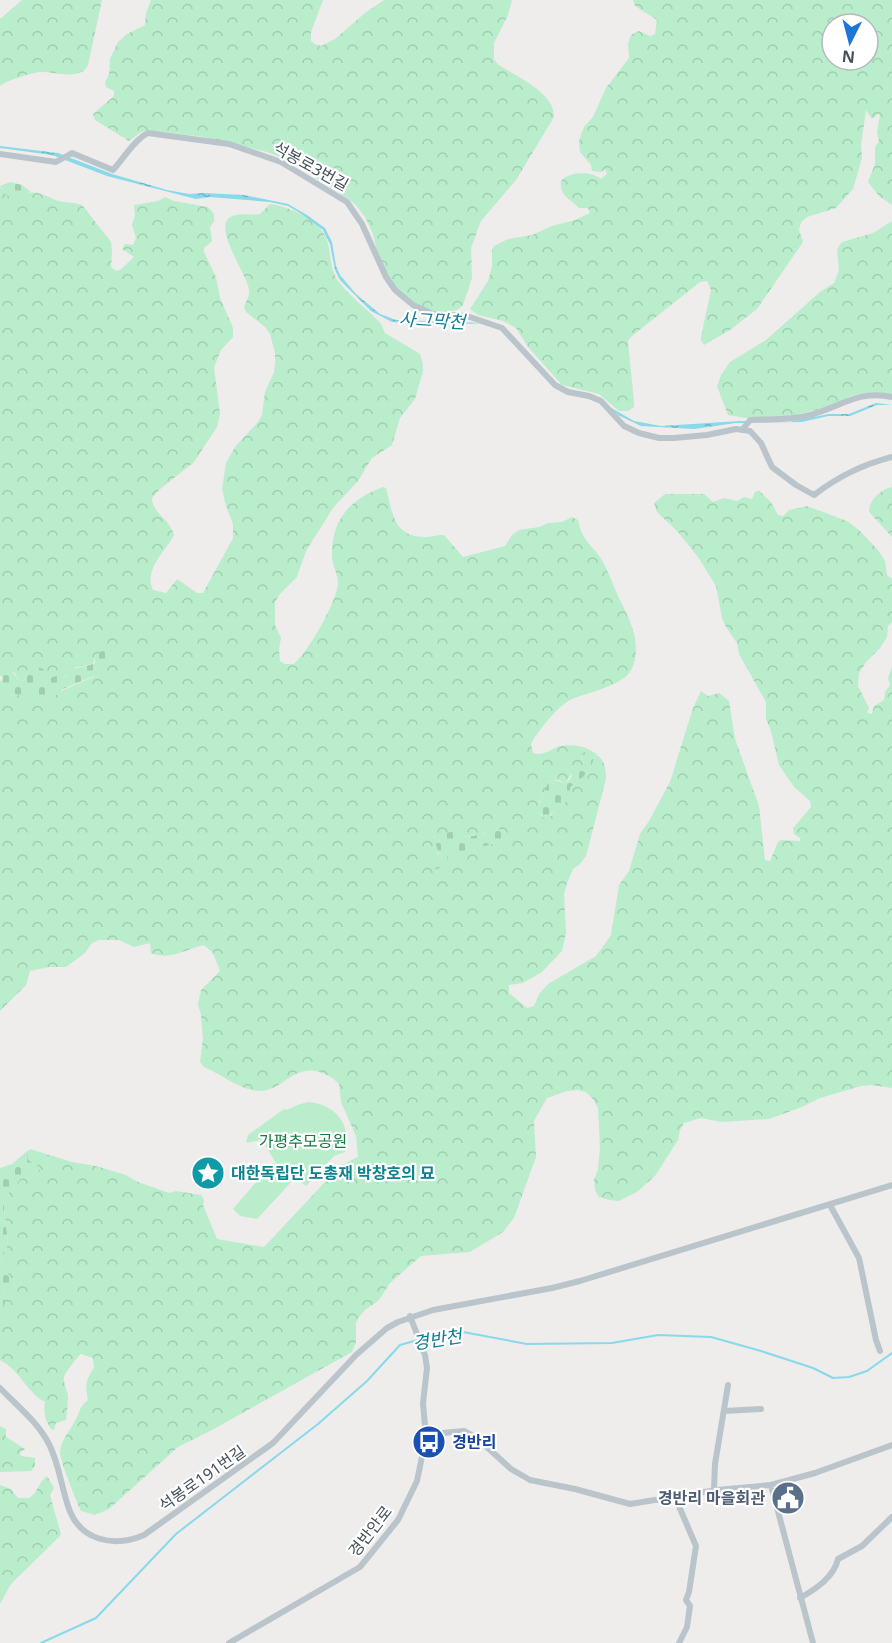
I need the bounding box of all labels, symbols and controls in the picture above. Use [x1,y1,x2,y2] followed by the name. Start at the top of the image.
[820,12,880,72] north arrow
[841,45,856,69] text: N
[269,136,353,196] street label: 석봉로3번길
[398,306,468,334] water label: 사그막천
[259,1130,347,1152] park label: 가평추모공원
[190,1155,226,1191] place icon: 대한독립단 도총재 박창호의 묘
[231,1162,435,1184] place label: 대한독립단 도총재 박창호의 묘
[411,1323,466,1355] water label: 경반천
[411,1424,447,1460] bus stop icon: 경반리
[452,1431,496,1453] place label: 경반리
[154,1440,250,1516] street label: 석봉로191번길
[770,1480,806,1516] public building icon: 경반리 마을회관
[658,1487,765,1509] place label: 경반리 마을회관
[343,1501,397,1561] street label: 경반안로

